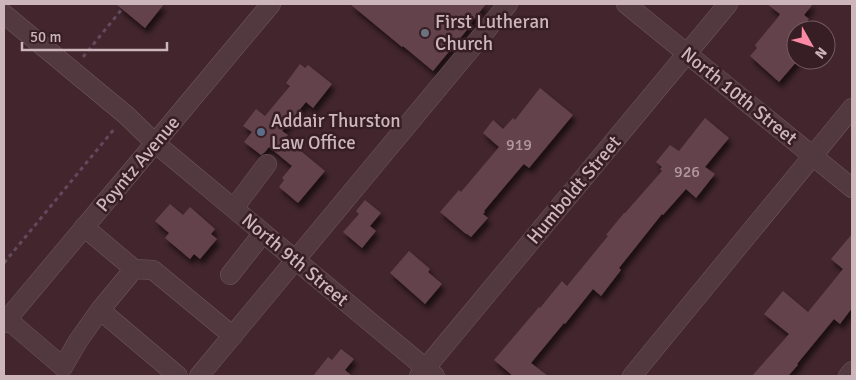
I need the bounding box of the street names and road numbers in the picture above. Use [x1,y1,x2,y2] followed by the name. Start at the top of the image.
[676,42,802,150] street label: North 10th Street
[91,111,185,217] street label: Poyntz Avenue
[522,131,627,249] street label: Humboldt Street
[237,208,354,312] street label: North 9th Street

